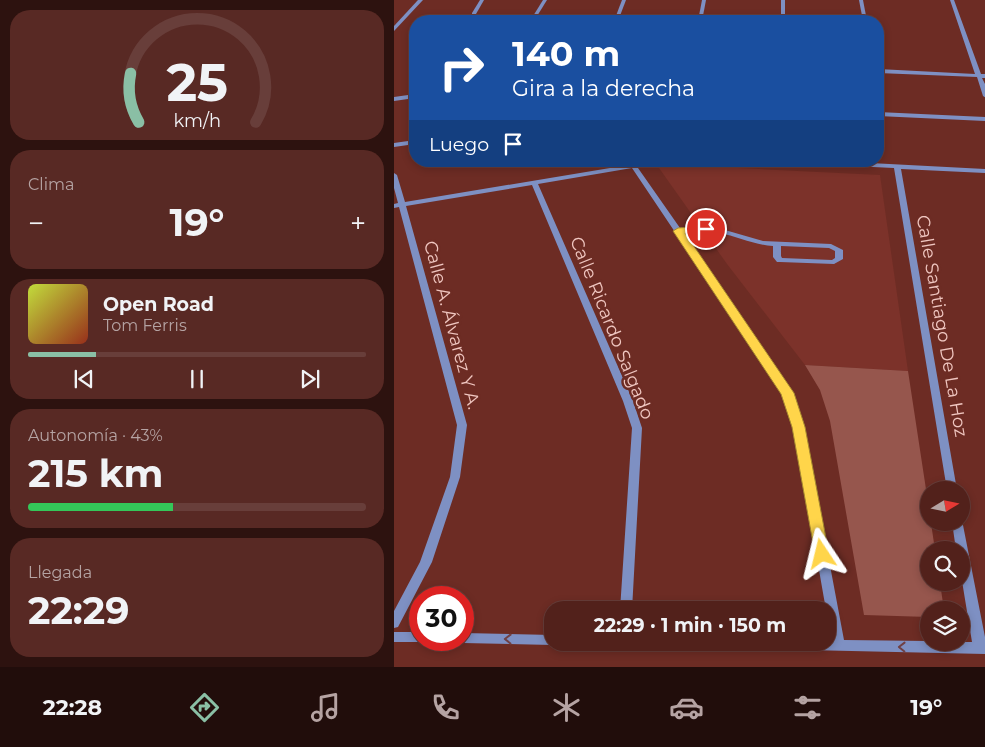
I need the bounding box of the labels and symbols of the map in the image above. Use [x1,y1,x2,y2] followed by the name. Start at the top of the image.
[685,208,727,250] pin
[912,213,972,439] street label: Calle Santiago De La Hoz
[565,233,659,423] street label: Calle Ricardo Salgado
[419,238,485,412] street label: Calle A. Álvarez Y A.
[920,481,970,531] north arrow
[795,527,847,579] position arrow
[409,586,474,651] speed limit sign: 30
[503,634,511,644] one-way arrow
[897,641,905,652] one-way arrow

